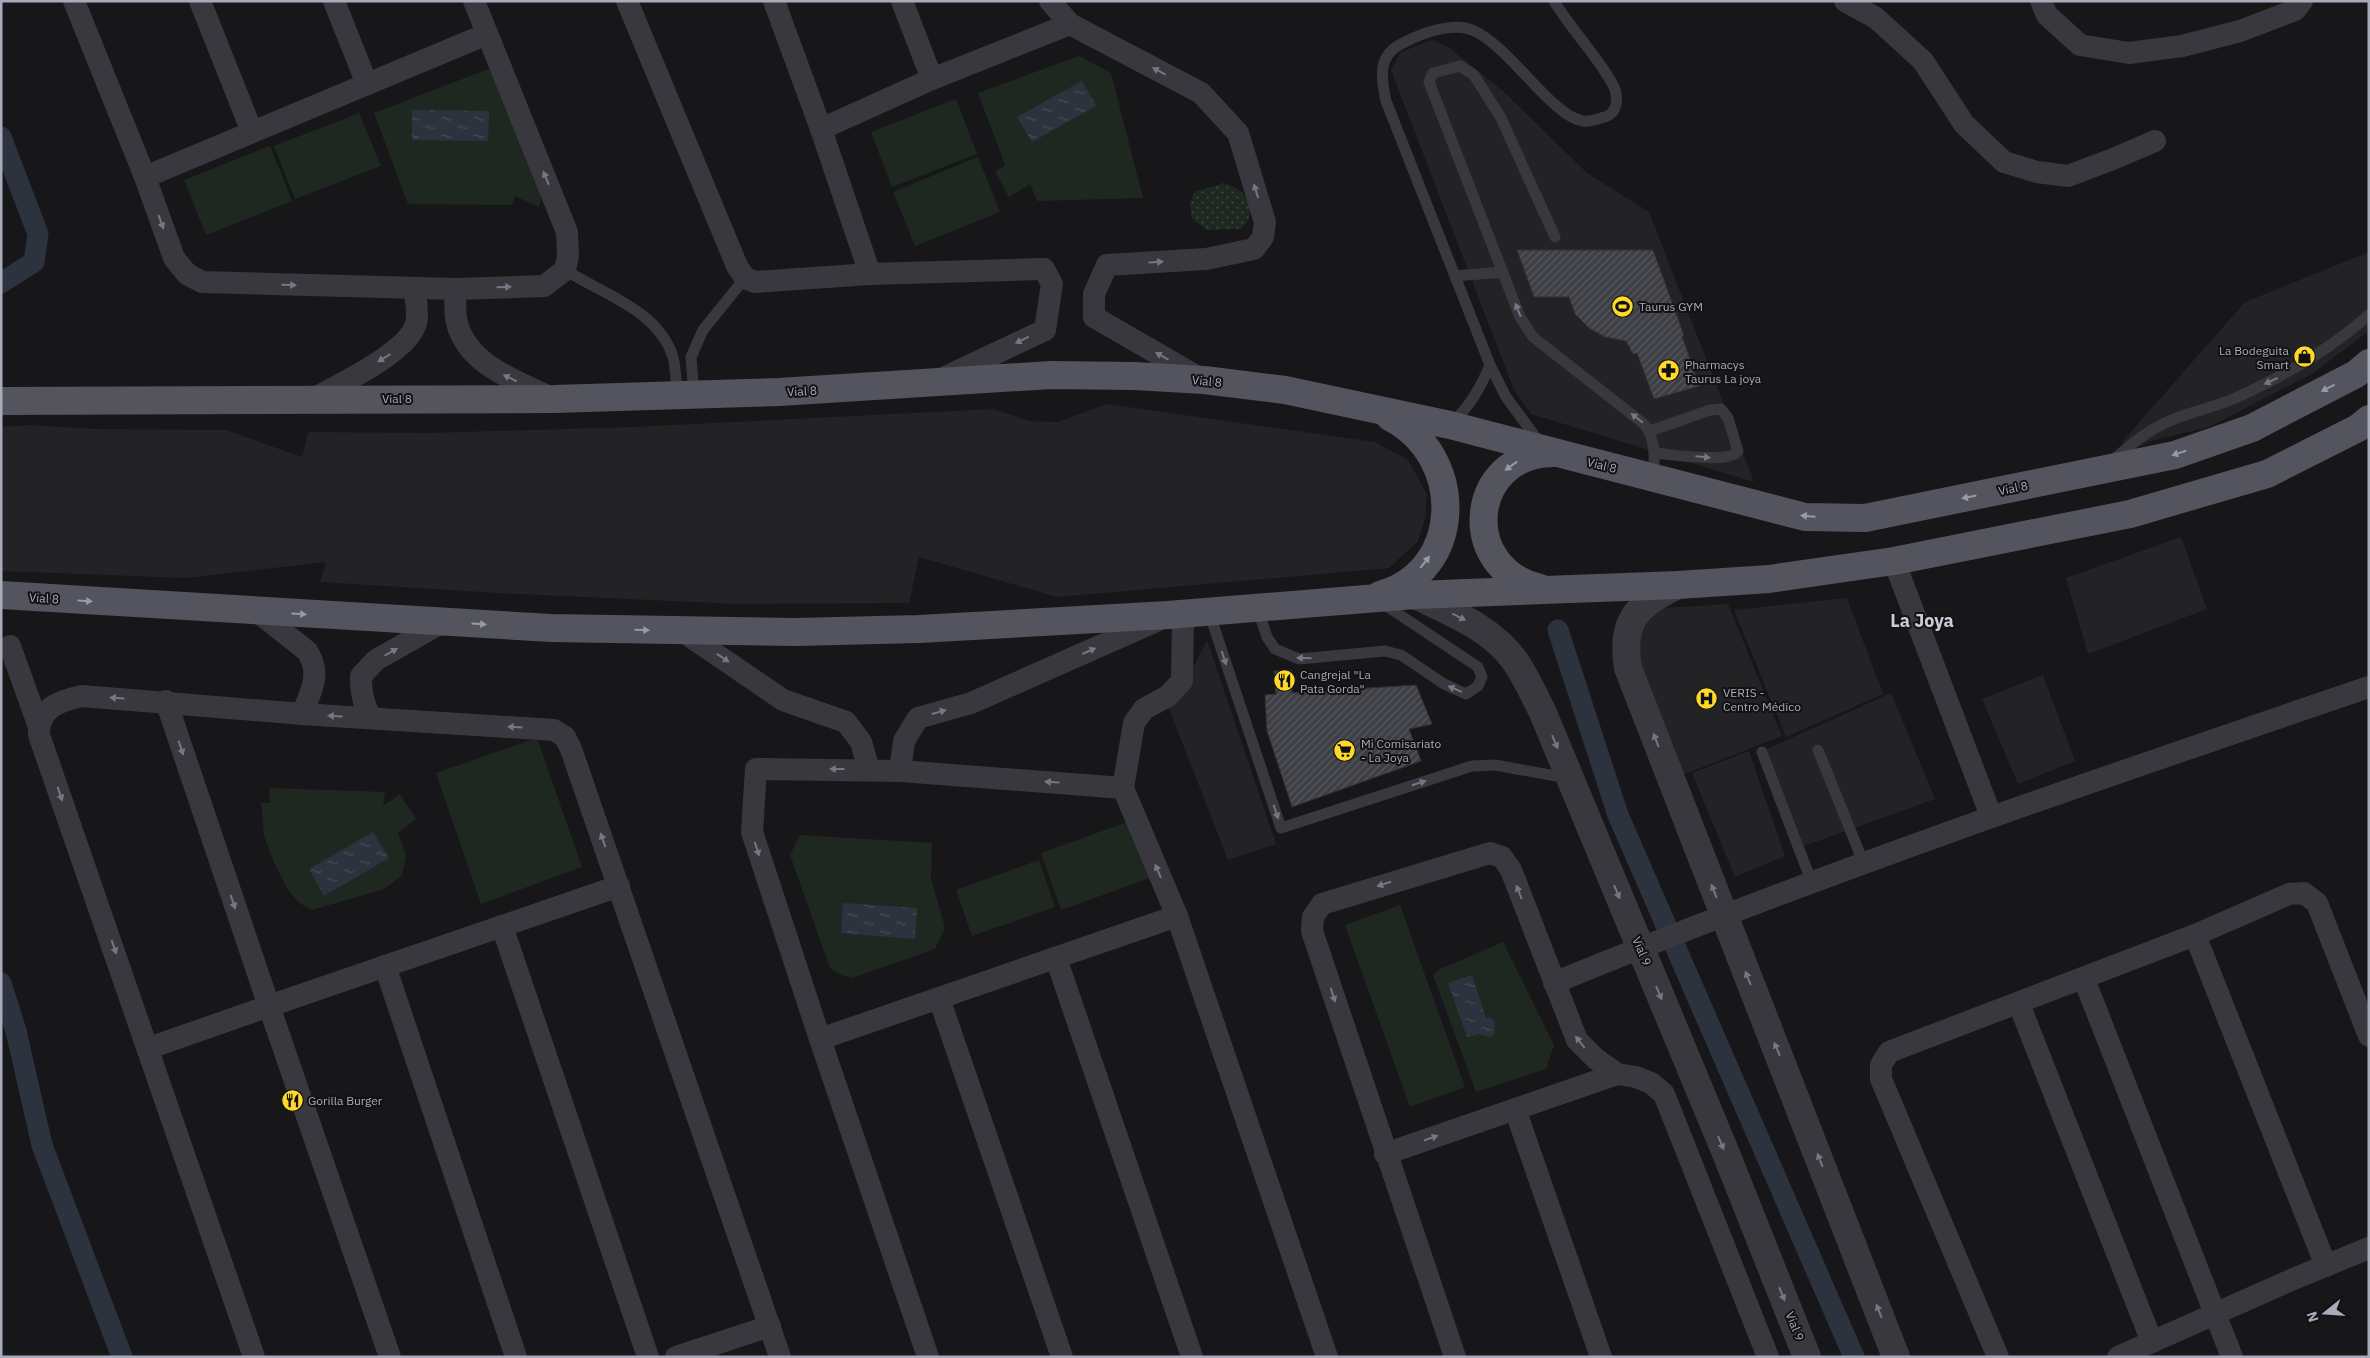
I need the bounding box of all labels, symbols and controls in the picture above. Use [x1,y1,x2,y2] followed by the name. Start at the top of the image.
[1152,67,1166,75] one-way arrow
[541,171,549,185] one-way arrow
[1251,183,1259,198] one-way arrow
[158,215,165,230] one-way arrow
[1148,257,1164,265] one-way arrow
[281,281,297,289] one-way arrow
[496,283,512,291] one-way arrow
[1611,294,1635,318] sports icon: Taurus GYM
[1639,299,1703,314] place label: Taurus GYM
[1513,303,1521,318] one-way arrow
[1015,337,1029,345] one-way arrow
[2219,343,2290,372] place label: La Bodeguita Smart
[2293,345,2317,369] shop icon: La Bodeguita Smart
[1154,352,1169,360] one-way arrow
[377,353,390,362] one-way arrow
[1685,357,1762,386] place label: Pharmacys Taurus La joya
[1657,359,1681,383] pharmacy icon: Pharmacys Taurus La joya
[1191,372,1223,390] street label: Vial 8
[503,373,517,381] one-way arrow
[2264,378,2278,386] one-way arrow
[787,383,817,399] street label: Vial 8
[2320,384,2335,392] one-way arrow
[382,391,412,406] street label: Vial 8
[1630,413,1644,423] one-way arrow
[2171,449,2186,457] one-way arrow
[1695,453,1711,461] one-way arrow
[1586,454,1618,476] street label: Vial 8
[1504,461,1518,471] one-way arrow
[1997,478,2029,498] street label: Vial 8
[1961,493,1976,501] one-way arrow
[1800,512,1816,520] one-way arrow
[1420,556,1431,569] one-way arrow
[29,589,59,607] street label: Vial 8
[77,597,93,605] one-way arrow
[1890,609,1954,632] district label: La Joya
[292,611,308,619] one-way arrow
[1452,613,1466,621] one-way arrow
[471,620,487,628] one-way arrow
[634,626,650,634] one-way arrow
[1082,646,1096,654] one-way arrow
[383,648,398,656] one-way arrow
[1220,651,1228,666] one-way arrow
[716,653,729,663] one-way arrow
[1295,654,1311,662] one-way arrow
[1300,667,1371,696] place label: Cangrejal "La Pata Gorda"
[1272,669,1296,693] restaurant icon: Cangrejal "La Pata Gorda"
[1448,685,1462,693] one-way arrow
[1723,685,1801,714] place label: VERIS - Centro Médico
[1695,687,1719,711] hospital icon: VERIS - Centro Médico
[109,694,125,702] one-way arrow
[932,708,947,716] one-way arrow
[327,711,343,719] one-way arrow
[506,723,522,731] one-way arrow
[1651,733,1659,747] one-way arrow
[1551,735,1559,750] one-way arrow
[1361,736,1441,765] place label: Mi Comisariato - La Joya
[1333,738,1357,762] supermarket icon: Mi Comisariato - La Joya
[178,740,185,755] one-way arrow
[829,765,845,773] one-way arrow
[1043,778,1059,786] one-way arrow
[1412,779,1427,786] one-way arrow
[57,786,64,801] one-way arrow
[1272,805,1280,820] one-way arrow
[599,832,607,847] one-way arrow
[754,841,762,856] one-way arrow
[1154,864,1162,878] one-way arrow
[1376,881,1391,889] one-way arrow
[1710,884,1717,899] one-way arrow
[1515,885,1523,899] one-way arrow
[1614,885,1622,899] one-way arrow
[230,894,237,909] one-way arrow
[1629,934,1655,968] street label: Vial 9
[110,940,118,955] one-way arrow
[1744,970,1752,985] one-way arrow
[1656,986,1664,1000] one-way arrow
[1329,988,1337,1003] one-way arrow
[1575,1036,1586,1049] one-way arrow
[1772,1042,1780,1056] one-way arrow
[280,1088,304,1112] restaurant icon: Gorilla Burger
[308,1093,383,1108] place label: Gorilla Burger
[1424,1134,1439,1142] one-way arrow
[1718,1136,1726,1150] one-way arrow
[1816,1152,1823,1167] one-way arrow
[1778,1287,1786,1301] one-way arrow
[2300,1288,2350,1338] north arrow
[1874,1304,1882,1318] one-way arrow
[1782,1309,1808,1343] street label: Vial 9
[2302,1309,2323,1324] text: N

